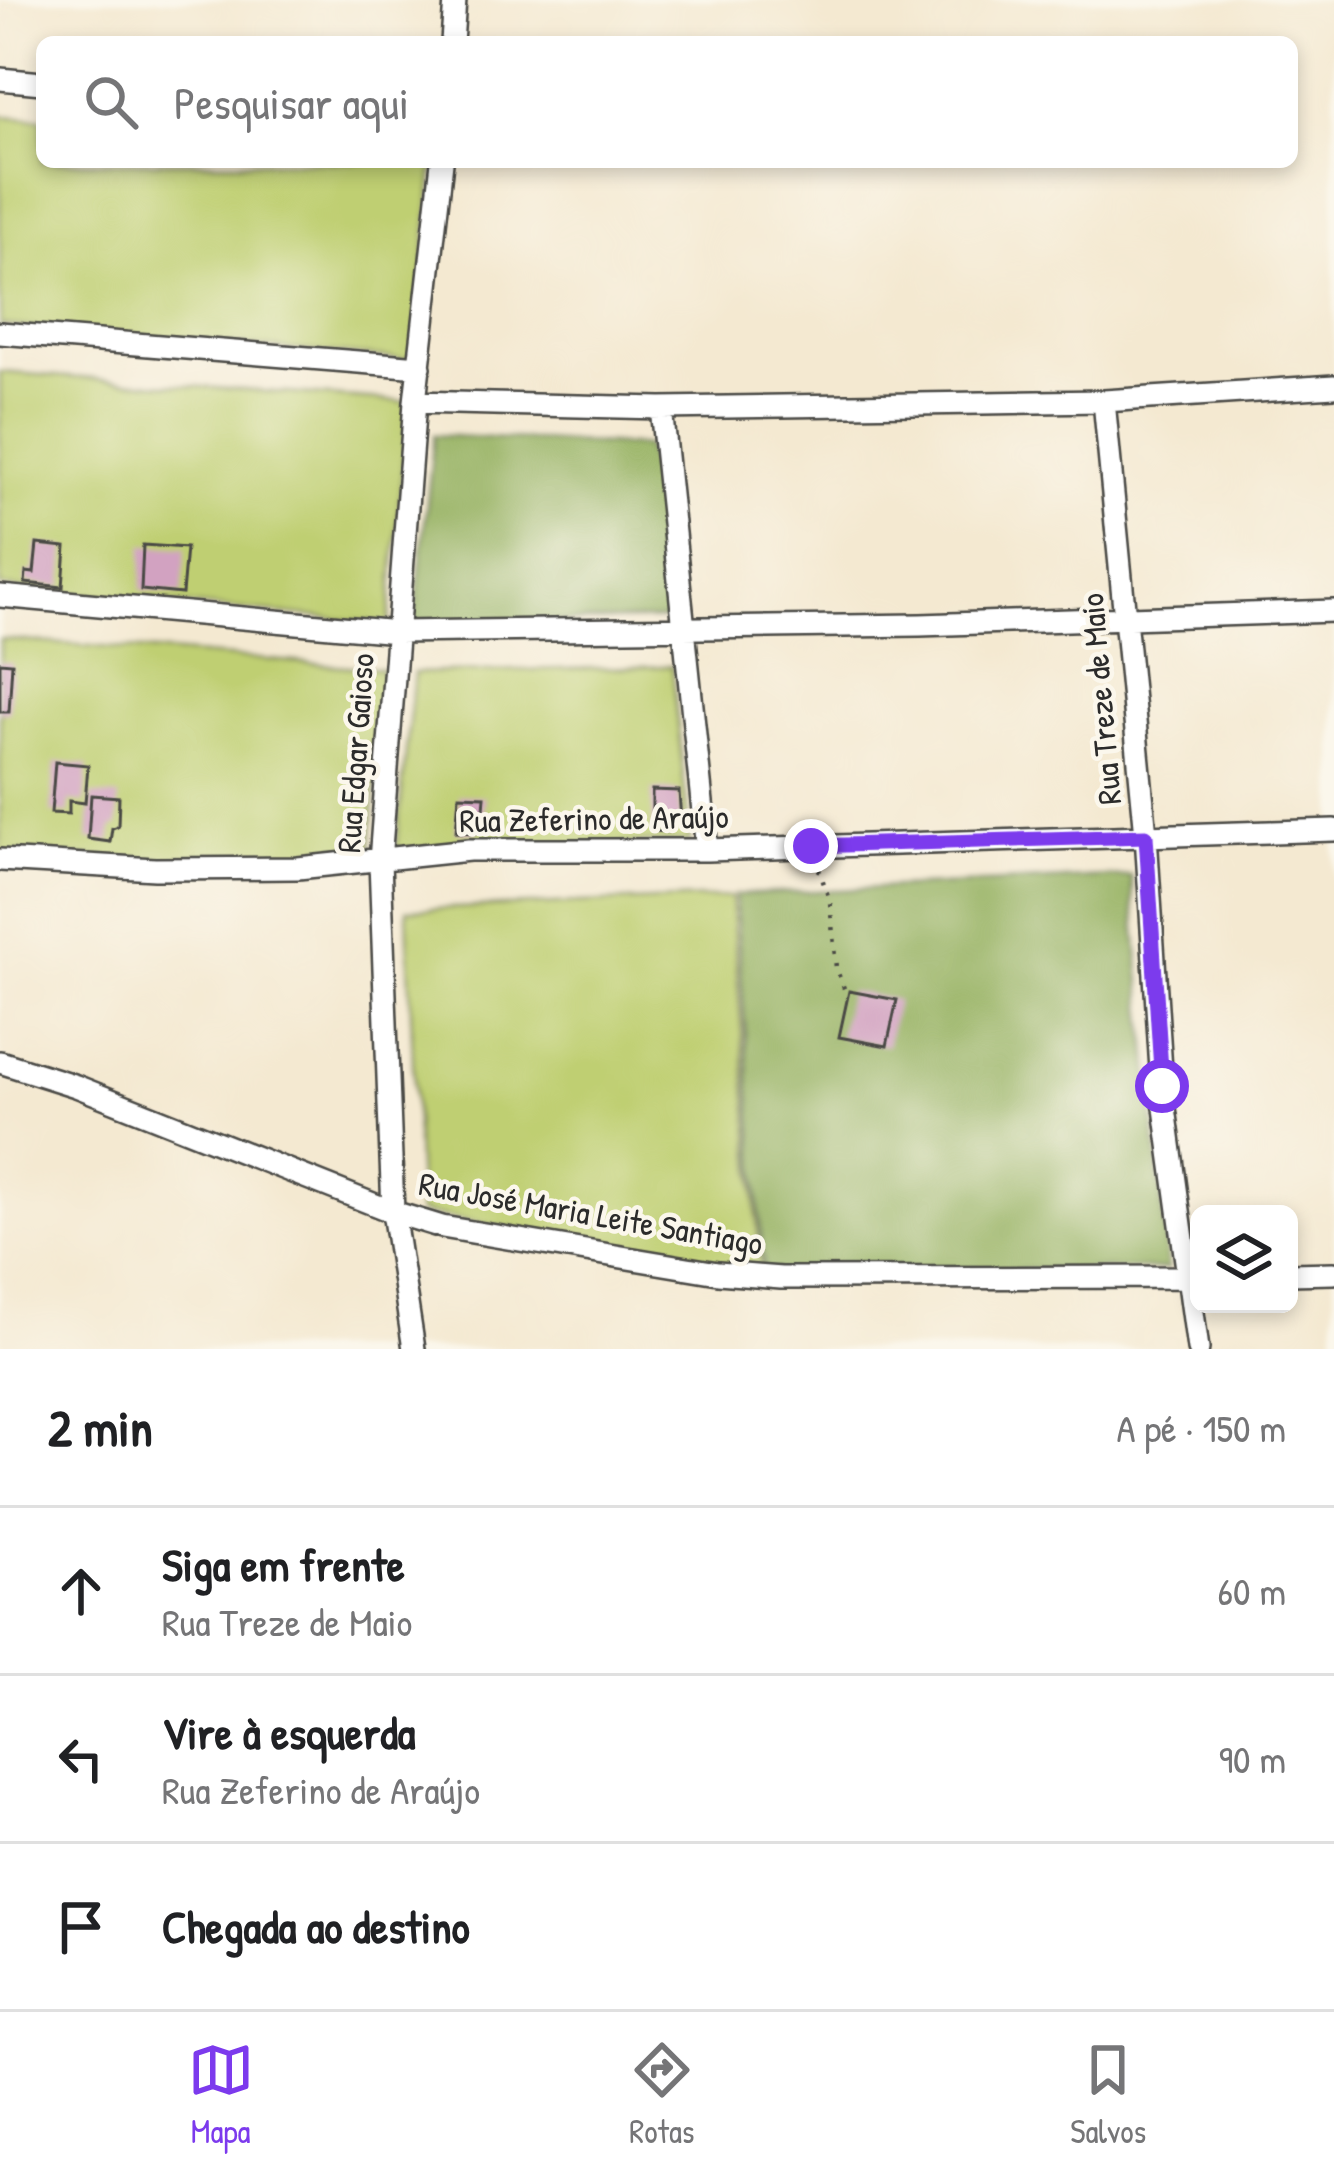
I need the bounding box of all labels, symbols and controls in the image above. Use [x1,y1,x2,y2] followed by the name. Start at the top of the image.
[36,36,1298,168] search box
[78,69,144,135] icon: search
[174,72,409,133] text: Pesquisar aqui
[1069,592,1131,806] street label: Rua Treze de Maio
[326,652,385,854] street label: Rua Edgar Gaioso
[459,794,729,842] street label: Rua Zeferino de Araújo
[784,819,838,873] route end
[1135,1059,1189,1113] route start
[415,1161,766,1266] street label: Rua José Maria Leite Santiago
[1190,1205,1298,1313] map controls
[1190,1205,1298,1313] button: layers
[48,1393,153,1462] text: 2 min
[1116,1401,1286,1454] text: A pé · 150 m
[162,1534,405,1595] text: Siga em frente
[48,1558,114,1624] icon: ahead
[1217,1564,1286,1617] text: 60 m
[162,1595,412,1648] text: Rua Treze de Maio
[162,1702,415,1763] text: Vire à esquerda
[48,1726,114,1792] icon: left
[1219,1732,1286,1785] text: 90 m
[162,1763,480,1816] text: Rua Zeferino de Araújo
[48,1894,114,1960] icon: arrive
[162,1896,470,1957] text: Chegada ao destino
[188,2037,254,2153] tab: Mapa
[629,2037,695,2153] tab: Rotas
[1070,2037,1146,2153] tab: Salvos

